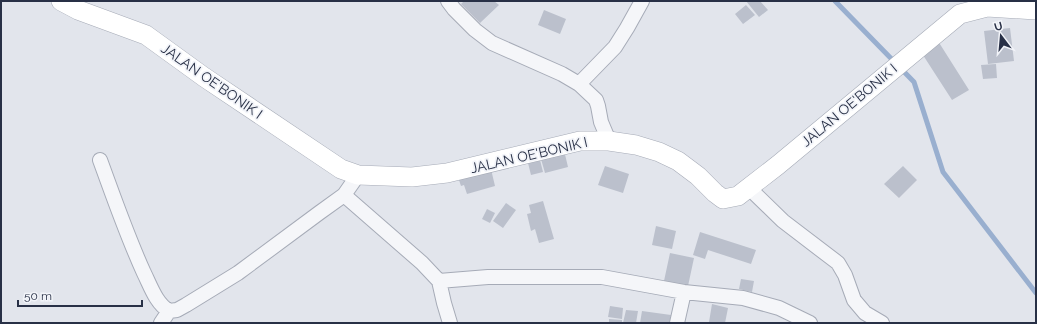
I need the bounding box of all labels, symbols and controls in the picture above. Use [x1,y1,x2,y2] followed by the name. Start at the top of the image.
[981,16,1021,56] north arrow
[993,19,1004,34] text: U
[158,40,266,122] street label: JALAN OE'BONIK I
[798,60,900,150] street label: JALAN OE'BONIK I
[469,134,589,176] street label: JALAN OE'BONIK I
[18,282,142,308] scale bar
[24,289,52,303] text: 50 m

